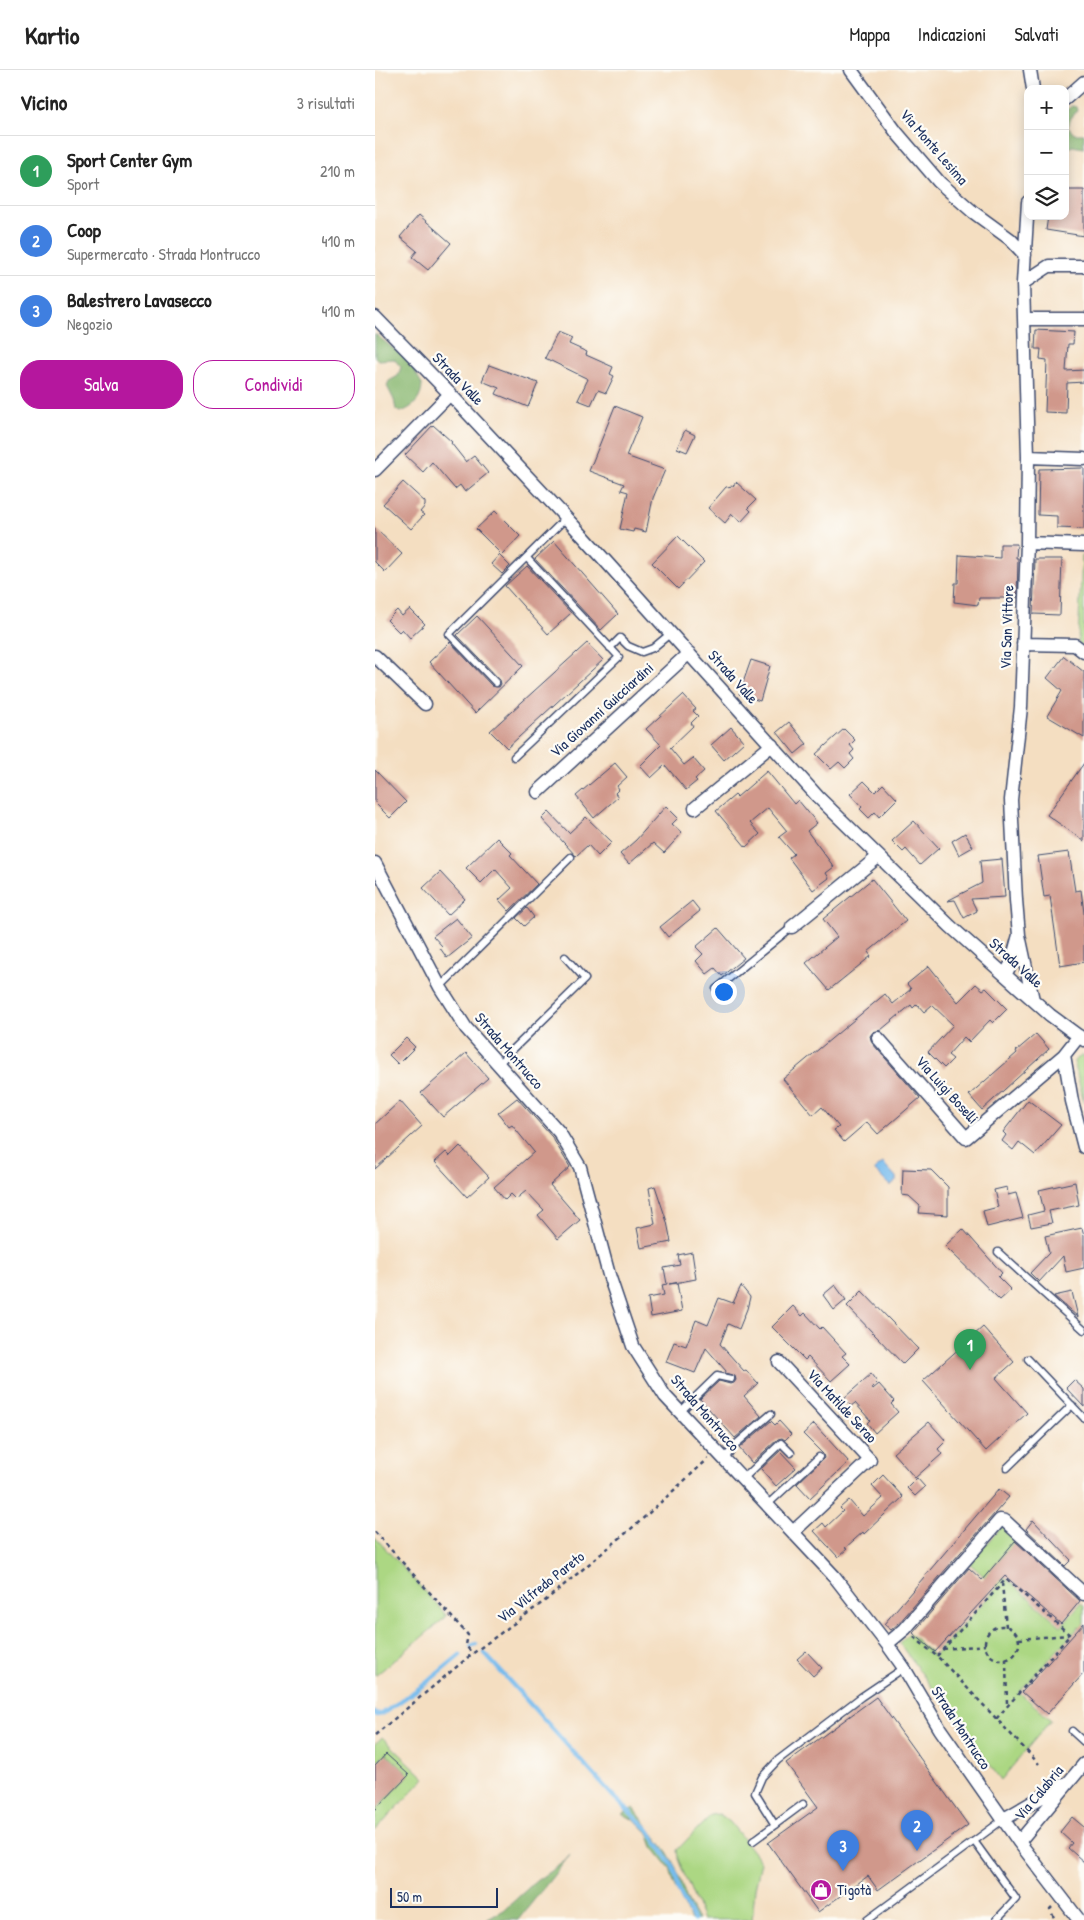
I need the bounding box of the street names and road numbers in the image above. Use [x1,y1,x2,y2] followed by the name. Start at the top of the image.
[896,104,973,189] street label: Via Monte Lesima
[428,348,489,410] street label: Strada Valle
[995,585,1018,669] street label: Via San Vittore
[704,645,763,708] street label: Strada Valle
[545,657,658,762] street label: Via Giovanni Guicciardini
[985,933,1048,992] street label: Strada Valle
[470,1008,549,1094] street label: Strada Montrucco
[911,1051,984,1128] street label: Via Luigi Boselli
[803,1364,882,1447] street label: Via Matilde Serao
[666,1370,745,1456] street label: Strada Montrucco
[493,1546,589,1627] street label: Via Vilfredo Pareto
[927,1682,996,1773] street label: Strada Montrucco
[1009,1760,1068,1825] street label: Via Calabria

